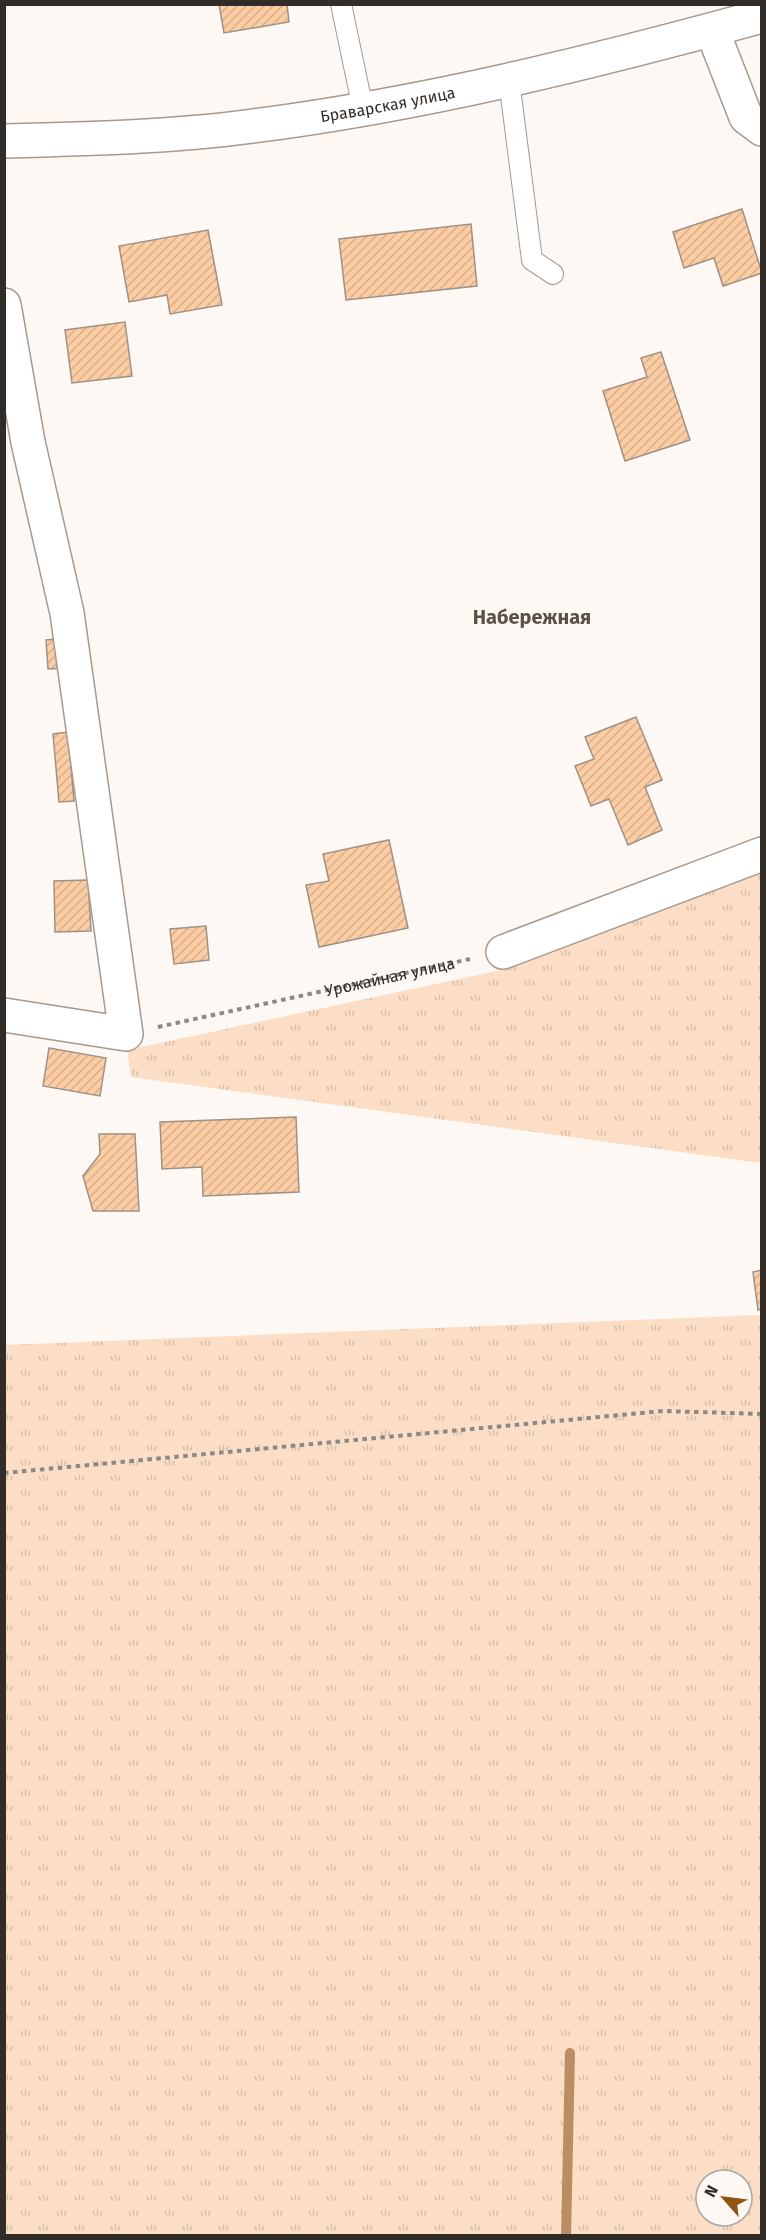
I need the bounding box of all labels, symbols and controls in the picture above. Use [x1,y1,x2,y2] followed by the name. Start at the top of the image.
[319,83,457,126] street label: Браварская улица
[473,605,591,629] district label: Набережная
[323,954,457,1000] street label: Урожайная улица
[694,2168,754,2228] north arrow
[700,2182,722,2200] text: N

